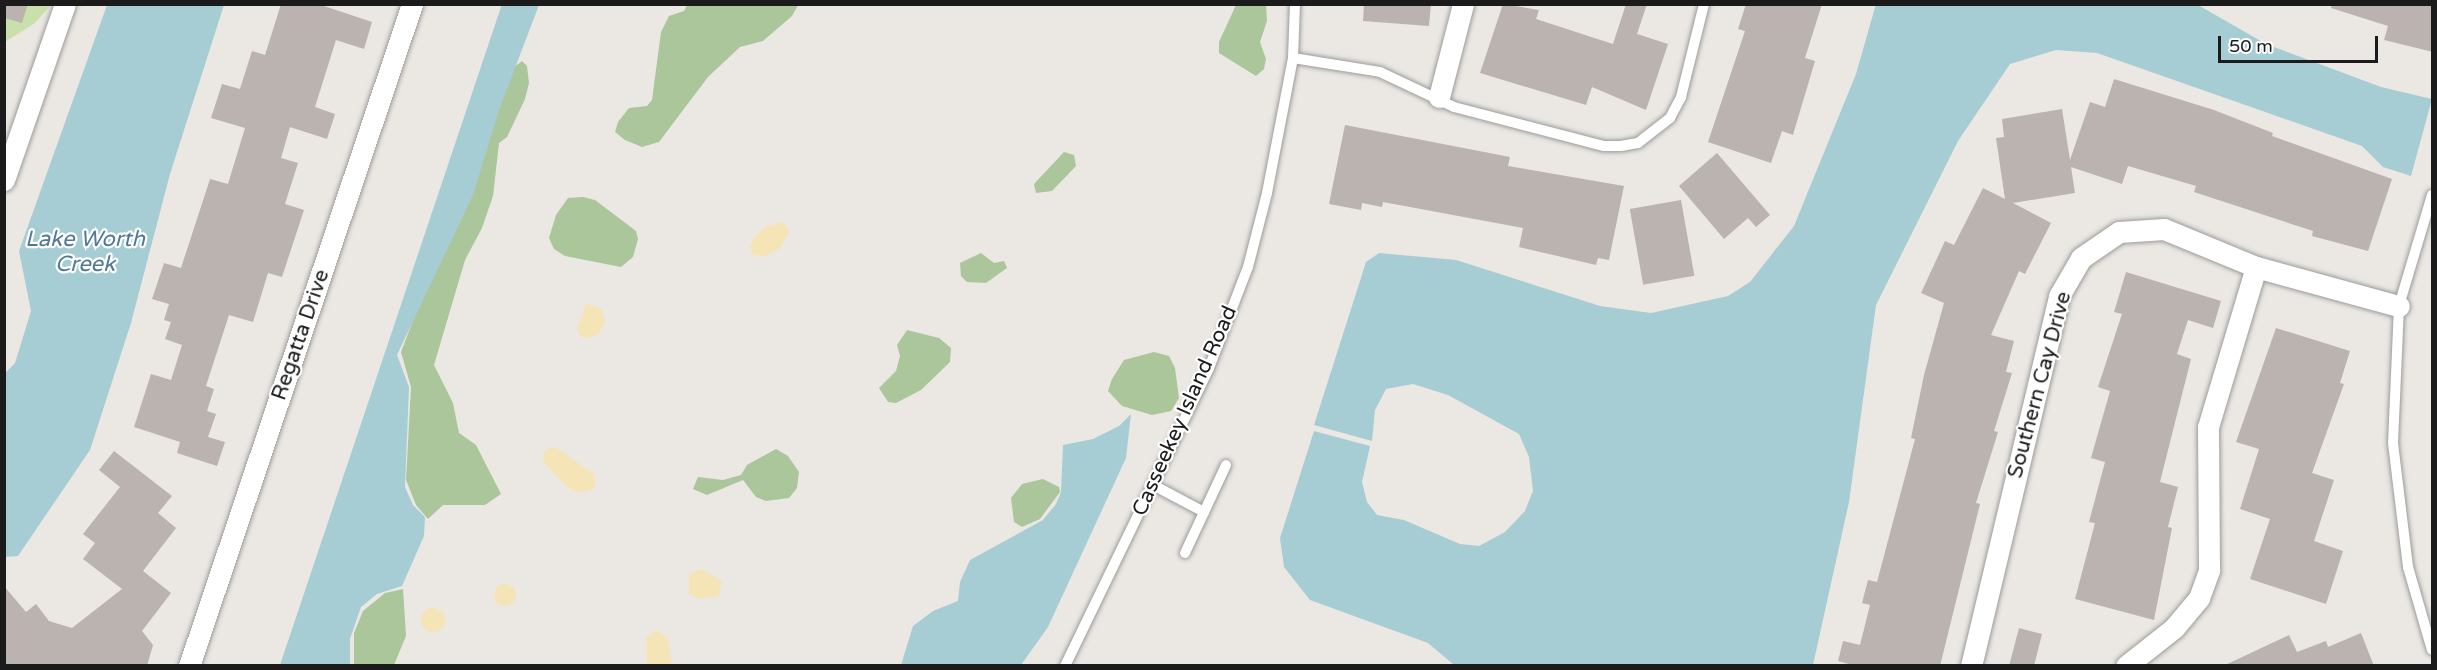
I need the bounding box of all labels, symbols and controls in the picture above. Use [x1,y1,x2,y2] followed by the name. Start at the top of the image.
[2221,24,2382,62] scale bar
[2229,35,2273,57] text: 50 m
[25,226,145,278] water label: Lake Worth Creek
[267,266,335,404] street label: Regatta Drive
[2003,289,2077,481] street label: Southern Cay Drive
[1127,302,1243,520] street label: Casseekey Island Road

